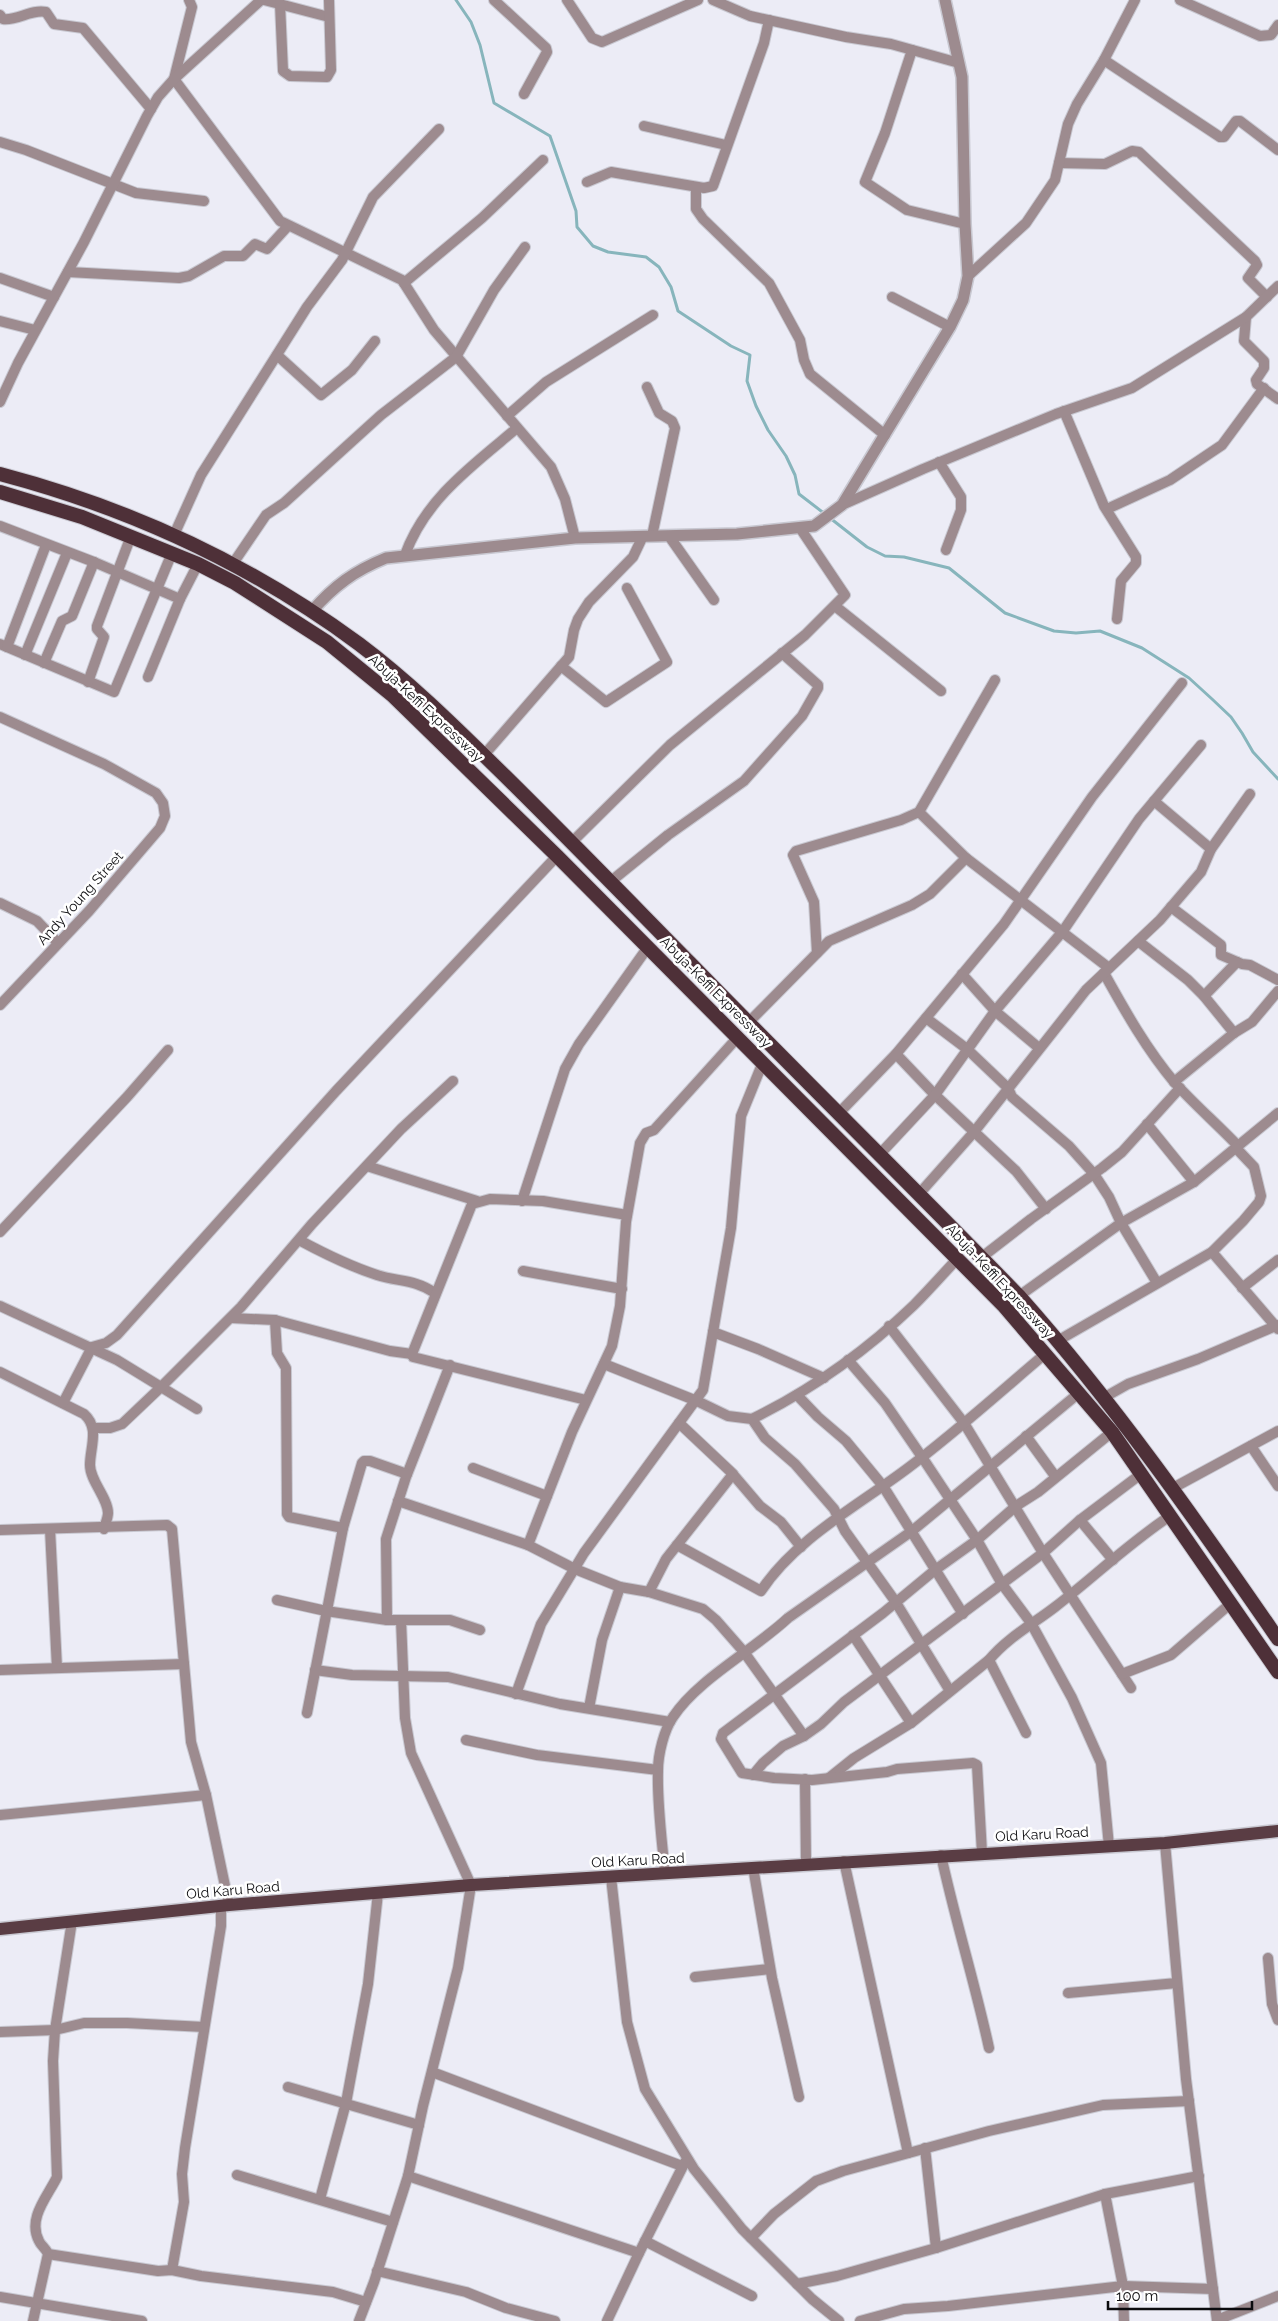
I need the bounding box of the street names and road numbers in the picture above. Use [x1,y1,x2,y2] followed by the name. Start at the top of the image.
[366,651,487,765] street label: Abuja-Keffi Expressway
[34,848,126,948] street label: Andy Young Street
[657,933,775,1051] street label: Abuja-Keffi Expressway
[943,1221,1057,1342] street label: Abuja-Keffi Expressway
[995,1824,1089,1844] street label: Old Karu Road
[591,1850,685,1870] street label: Old Karu Road
[186,1878,280,1902] street label: Old Karu Road

